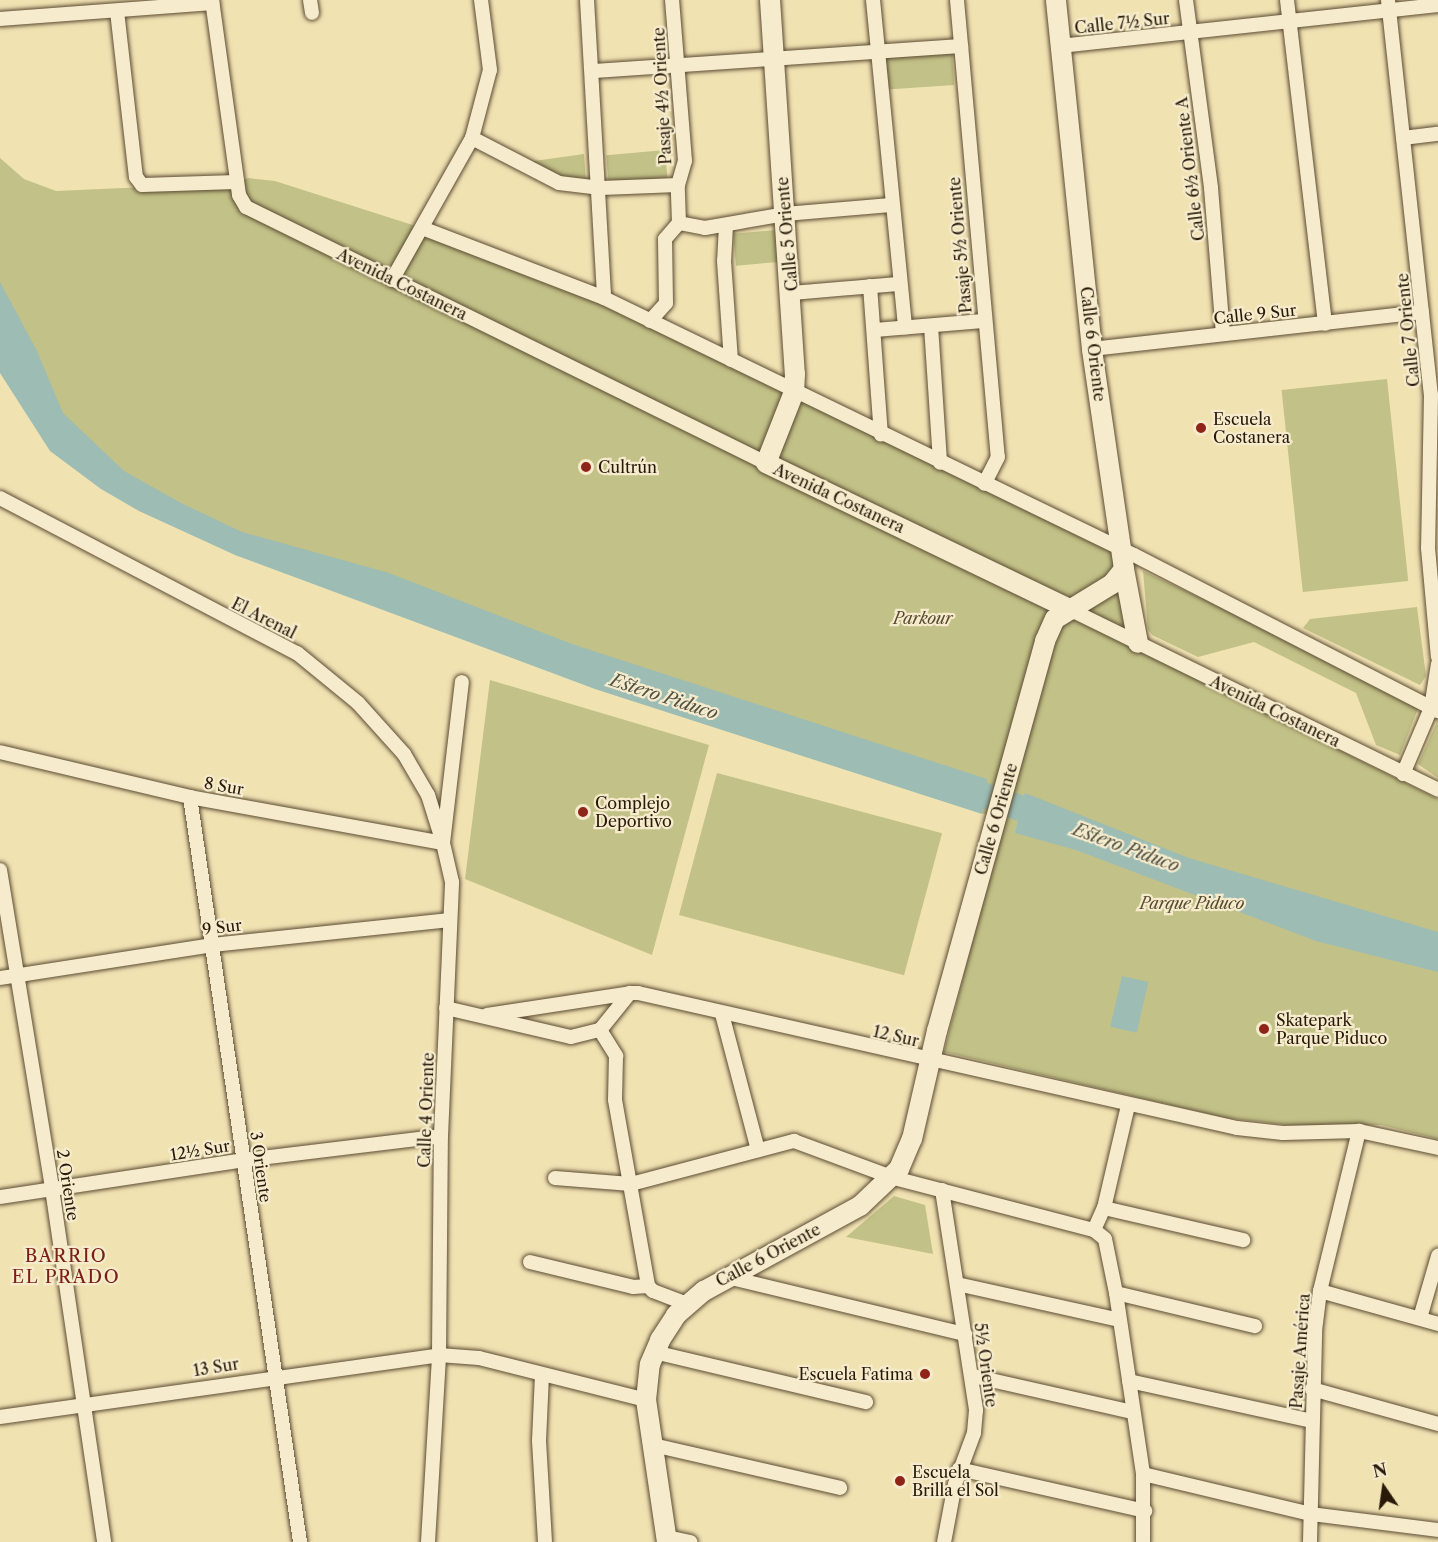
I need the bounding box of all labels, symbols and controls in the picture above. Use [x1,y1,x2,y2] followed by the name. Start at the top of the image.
[1074,8,1170,38] street label: Calle 7½ Sur
[649,27,675,165] street label: Pasaje 4½ Oriente
[1172,96,1208,242] street label: Calle 6½ Oriente A
[772,176,802,292] street label: Calle 5 Oriente
[944,176,976,314] street label: Pasaje 5½ Oriente
[334,244,470,324] street label: Avenida Costanera
[1392,272,1424,388] street label: Calle 7 Oriente
[1076,285,1110,403] street label: Calle 6 Oriente
[1213,300,1297,328] street label: Calle 9 Sur
[1213,409,1290,447] place label: Escuela Costanera
[1194,421,1208,435] marker: Escuela Costanera
[598,457,657,477] place label: Cultrún
[770,459,908,537] street label: Avenida Costanera
[579,460,593,474] marker: Cultrún
[228,593,300,643] street label: El Arenal
[893,608,953,628] park label: Parkour
[608,669,720,725] water label: Estero Piduco
[1207,671,1343,751] street label: Avenida Costanera
[971,761,1021,877] street label: Calle 6 Oriente
[203,773,245,799] street label: 8 Sur
[595,793,672,831] place label: Complejo Deportivo
[576,805,590,819] marker: Complejo Deportivo
[1070,819,1182,877] water label: Estero Piduco
[1140,893,1244,913] park label: Parque Piduco
[201,915,243,939] street label: 9 Sur
[1276,1010,1387,1048] place label: Skatepark Parque Piduco
[871,1021,921,1051] street label: 12 Sur
[1257,1022,1271,1036] marker: Skatepark Parque Piduco
[414,1052,438,1168] street label: Calle 4 Oriente
[247,1130,275,1204] street label: 3 Oriente
[169,1136,231,1164] street label: 12½ Sur
[53,1148,83,1222] street label: 2 Oriente
[712,1219,824,1291] street label: Calle 6 Oriente
[12,1246,120,1288] district label: BARRIO EL PRADO
[1286,1292,1314,1410] street label: Pasaje América
[971,1322,1001,1408] street label: 5½ Oriente
[192,1354,240,1380] street label: 13 Sur
[798,1364,913,1384] place label: Escuela Fatima
[918,1367,932,1381] marker: Escuela Fatima
[1354,1458,1414,1518] north arrow
[1371,1459,1389,1482] text: N
[912,1462,999,1500] place label: Escuela Brilla el Sol
[893,1474,907,1488] marker: Escuela Brilla el Sol

